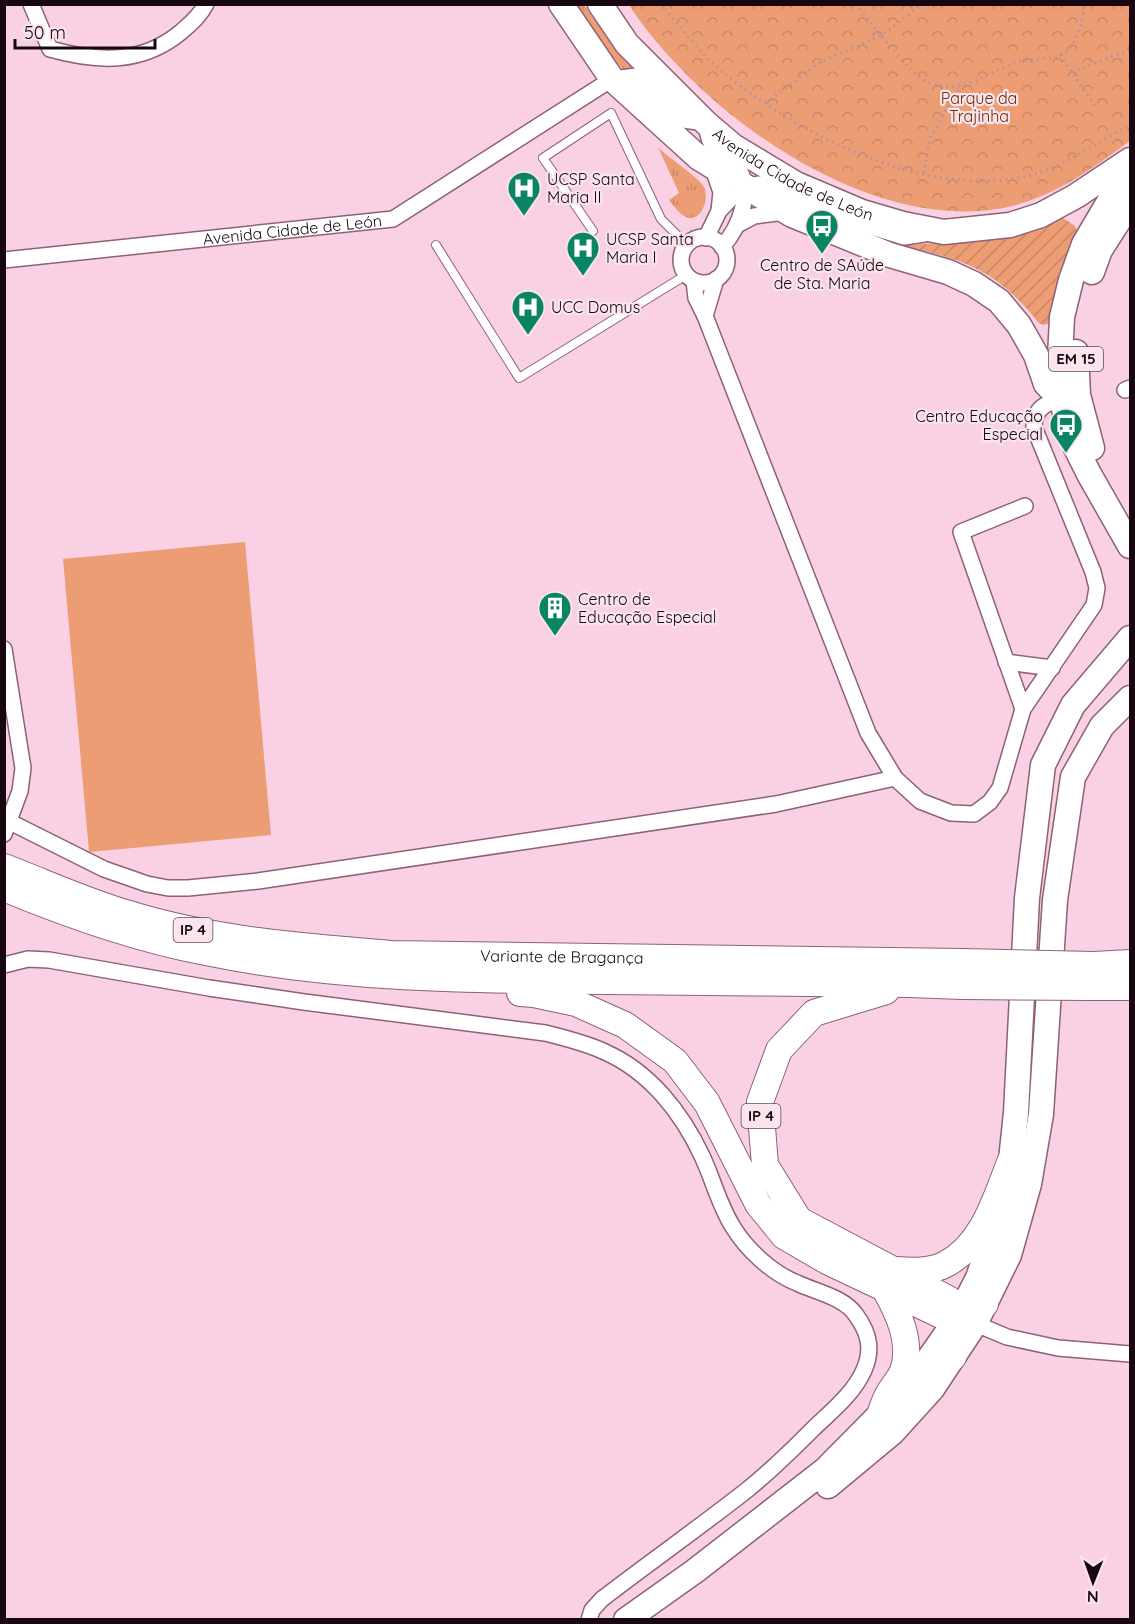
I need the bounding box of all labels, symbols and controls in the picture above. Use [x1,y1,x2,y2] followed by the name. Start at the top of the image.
[15,12,154,50] scale bar
[24,21,66,44] text: 50 m
[941,88,1017,126] park label: Parque da Trajinha
[709,123,876,225] street label: Avenida Cidade de León
[547,169,635,207] place label: UCSP Santa Maria II
[506,170,542,217] hospital icon: UCSP Santa Maria II
[804,208,840,255] bus stop icon: Centro de SAúde de Sta. Maria
[202,210,383,249] street label: Avenida Cidade de León
[606,229,694,267] place label: UCSP Santa Maria I
[565,230,601,277] hospital icon: UCSP Santa Maria I
[760,255,884,293] place label: Centro de SAúde de Sta. Maria
[510,289,546,336] hospital icon: UCC Domus
[551,297,640,317] place label: UCC Domus
[1049,347,1103,371] road number: EM 15
[915,406,1043,444] place label: Centro Educação Especial
[1048,407,1084,454] bus stop icon: Centro Educação Especial
[578,589,716,627] place label: Centro de Educação Especial
[537,590,573,637] building icon: Centro de Educação Especial
[174,918,212,942] road number: IP 4
[480,945,644,968] street label: Variante de Bragança
[742,1104,780,1128] road number: IP 4
[1063,1552,1123,1612] north arrow
[1087,1587,1099,1607] text: N

